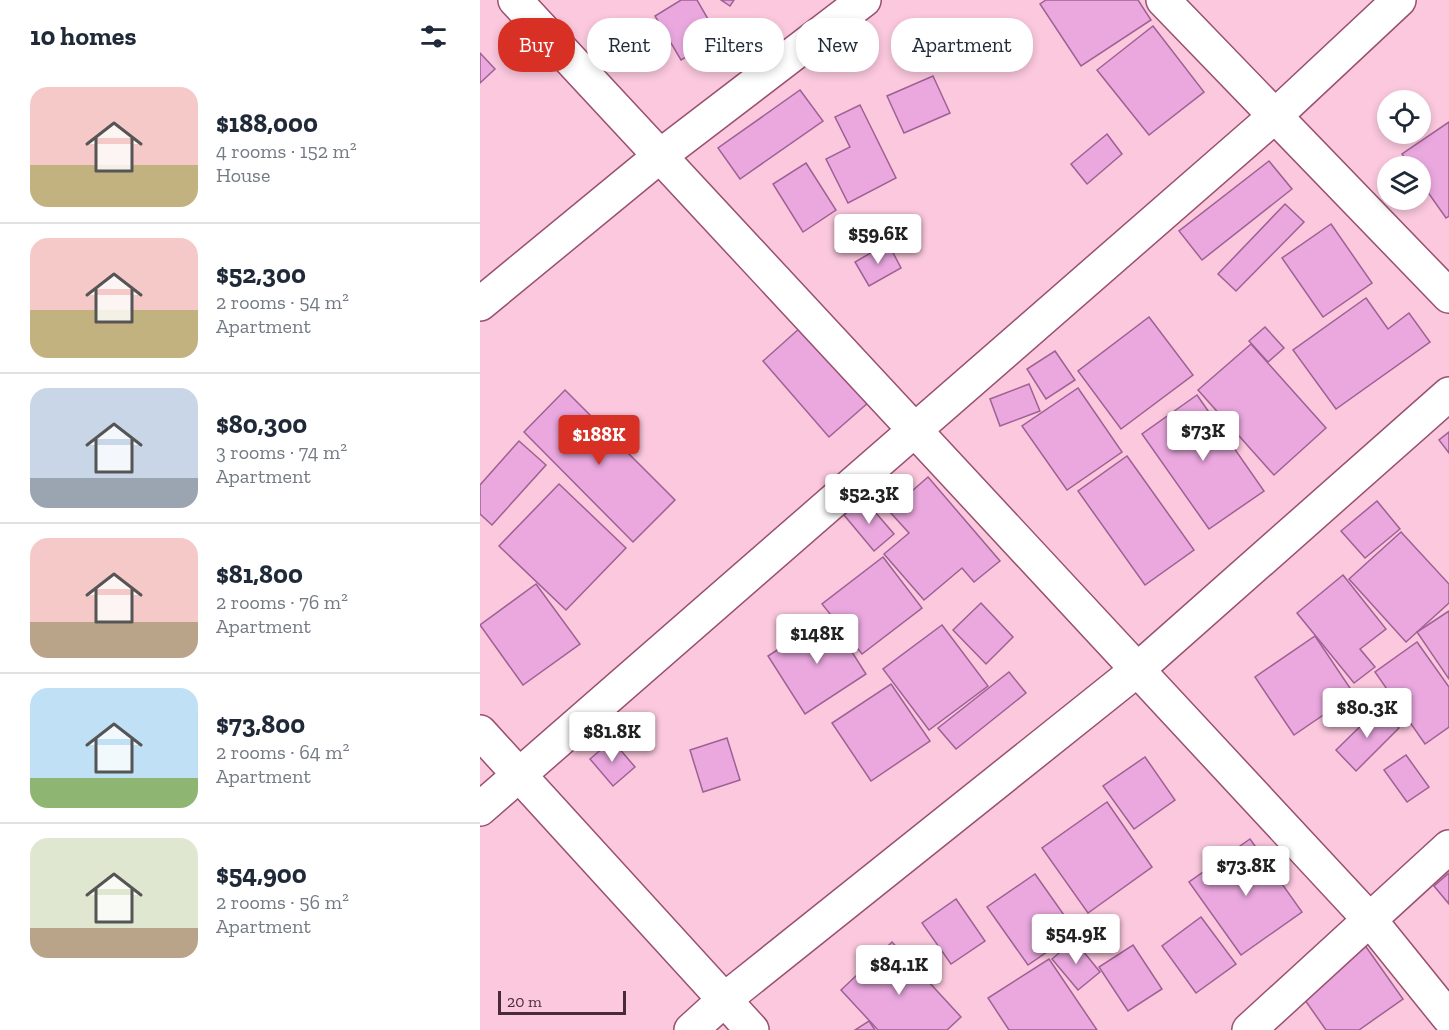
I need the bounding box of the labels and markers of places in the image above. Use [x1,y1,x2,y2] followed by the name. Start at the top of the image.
[829,214,927,265] pin: $59.6K
[1167,411,1239,462] pin: $73K
[557,415,641,466] pin: $188K
[820,474,918,525] pin: $52.3K
[775,614,859,665] pin: $148K
[1318,688,1416,739] pin: $80.3K
[563,712,661,763] pin: $81.8K
[1197,846,1295,897] pin: $73.8K
[1027,914,1125,965] pin: $54.9K
[850,945,948,996] pin: $84.1K

